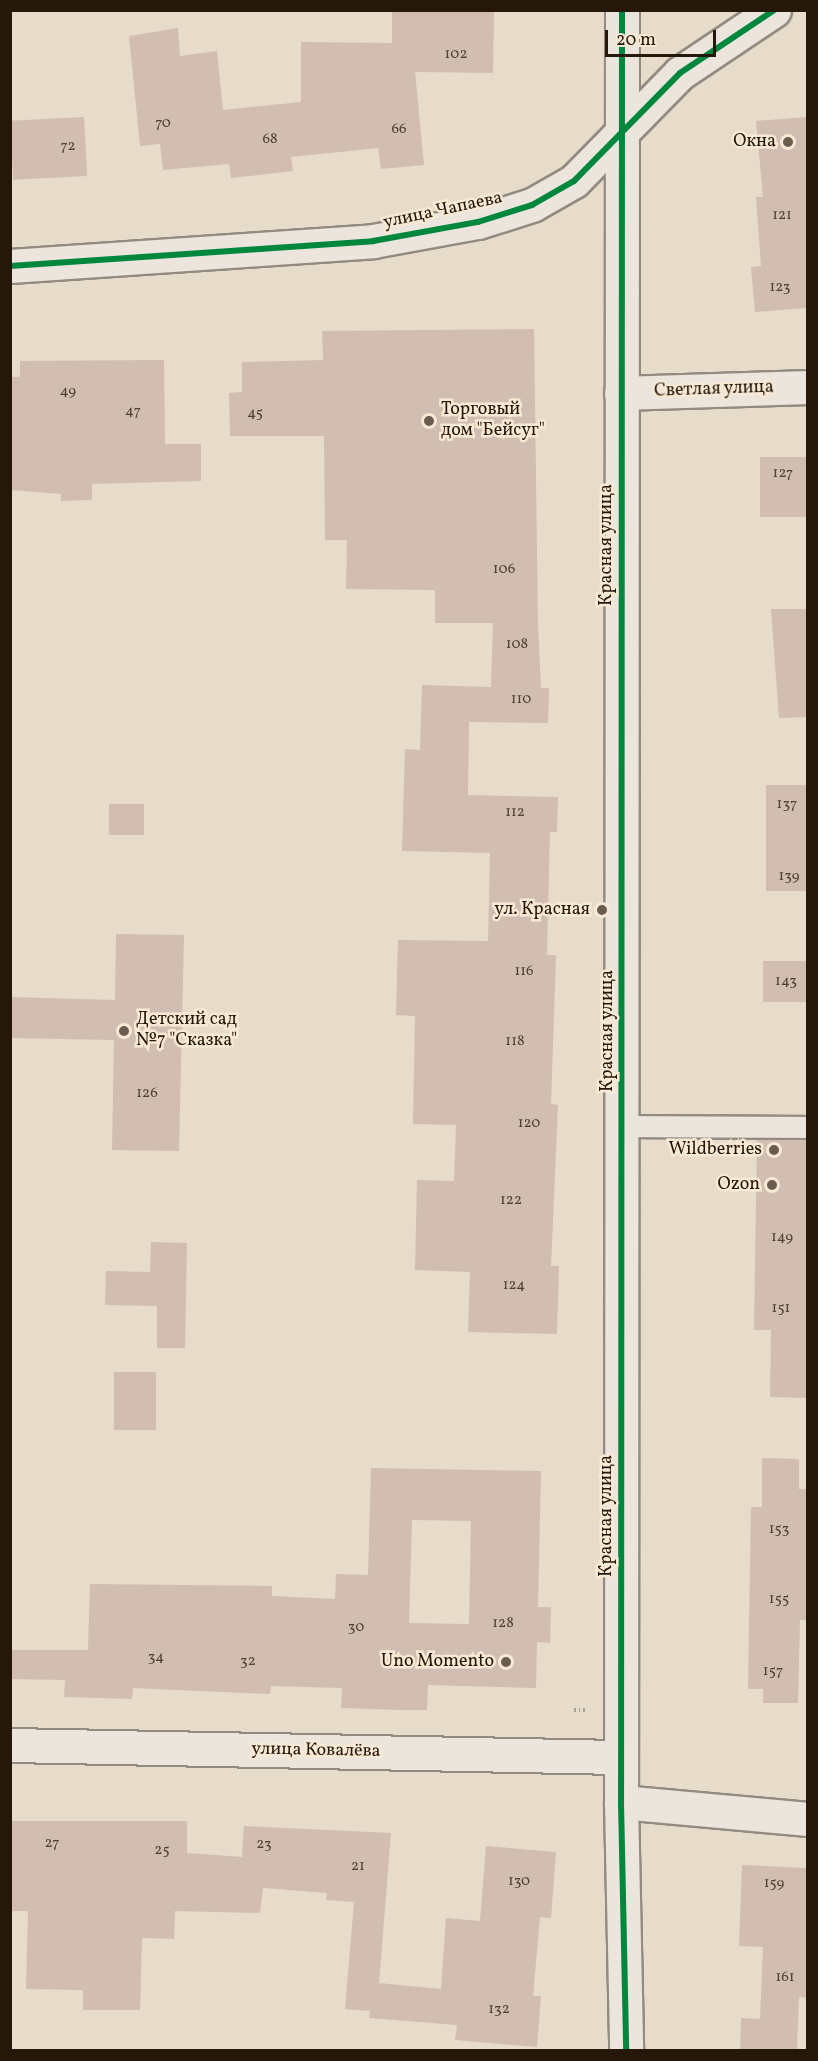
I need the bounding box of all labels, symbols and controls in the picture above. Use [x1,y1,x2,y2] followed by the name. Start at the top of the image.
[608,18,719,56] scale bar
[616,28,656,53] text: 20 m
[445,46,467,64] house number: 102
[155,115,171,133] house number: 70
[391,121,407,139] house number: 66
[262,131,278,149] house number: 68
[733,131,776,153] place label: Окна
[781,135,795,149] marker: Окна
[60,138,76,156] house number: 72
[381,188,505,234] street label: улица Чапаева
[772,207,792,225] house number: 121
[769,279,791,297] house number: 123
[654,377,774,403] street label: Светлая улица
[60,383,76,401] house number: 49
[441,400,545,442] place label: Торговый дом "Бейсуг"
[125,403,141,421] house number: 47
[247,405,263,423] house number: 45
[422,414,436,428] marker: Торговый дом "Бейсуг"
[773,465,793,483] house number: 127
[596,484,618,606] street label: Красная улица
[493,561,515,579] house number: 106
[506,636,528,654] house number: 108
[511,691,531,709] house number: 110
[777,796,797,814] house number: 137
[505,804,525,822] house number: 112
[779,868,799,886] house number: 139
[494,899,590,921] place label: ул. Красная
[595,903,609,917] marker: ул. Красная
[514,963,534,981] house number: 116
[597,970,619,1092] street label: Красная улица
[775,973,797,991] house number: 143
[136,1010,237,1052] place label: Детский сад №7 "Сказка"
[117,1024,131,1038] marker: Детский сад №7 "Сказка"
[505,1033,525,1051] house number: 118
[136,1085,158,1103] house number: 126
[518,1115,540,1133] house number: 120
[668,1139,762,1161] place label: Wildberries
[767,1143,781,1157] marker: Wildberries
[718,1174,760,1196] place label: Ozon
[765,1178,779,1192] marker: Ozon
[500,1192,522,1210] house number: 122
[771,1229,793,1247] house number: 149
[503,1277,525,1295] house number: 124
[772,1300,790,1318] house number: 151
[596,1455,618,1577] street label: Красная улица
[769,1521,789,1539] house number: 153
[769,1591,789,1609] house number: 155
[492,1615,514,1633] house number: 128
[348,1619,364,1637] house number: 30
[148,1649,164,1667] house number: 34
[381,1651,494,1673] place label: Uno Momento
[240,1653,256,1671] house number: 32
[499,1655,513,1669] marker: Uno Momento
[763,1663,783,1681] house number: 157
[251,1739,381,1763] street label: улица Ковалёва
[45,1835,59,1853] house number: 27
[256,1836,272,1854] house number: 23
[154,1842,170,1860] house number: 25
[351,1858,365,1876] house number: 21
[508,1873,530,1891] house number: 130
[764,1875,784,1893] house number: 159
[775,1969,795,1987] house number: 161
[488,2001,510,2019] house number: 132

